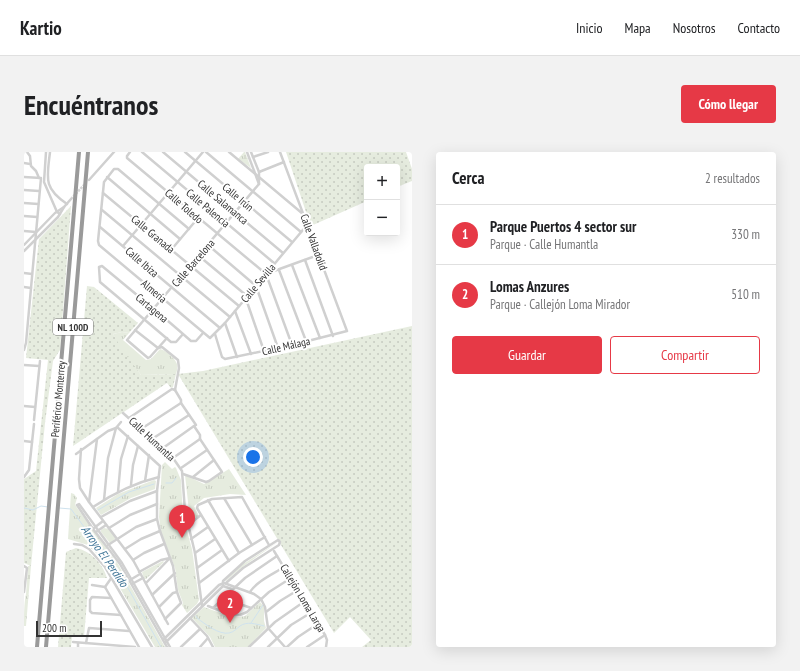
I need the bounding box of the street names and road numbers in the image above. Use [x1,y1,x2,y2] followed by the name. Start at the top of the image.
[195,177,251,227] street label: Calle Salamanca
[220,180,257,214] street label: Calle Irún
[162,186,206,227] street label: Calle Toledo
[183,186,233,230] street label: Calle Palencia
[128,212,178,256] street label: Calle Granada
[297,212,331,272] street label: Calle Valladolid
[168,236,218,290] street label: Calle Barcelona
[123,244,161,280] street label: Calle Ibiza
[238,261,278,305] street label: Calle Sevilla
[138,276,170,306] street label: Almeria
[133,290,171,326] street label: Cartagena
[53,319,93,335] road number: NL 100D
[261,334,311,358] street label: Calle Málaga
[48,359,68,438] street label: Periférico Monterrey
[126,414,178,464] street label: Calle Humantla
[277,561,329,635] street label: Callejón Loma Larga

